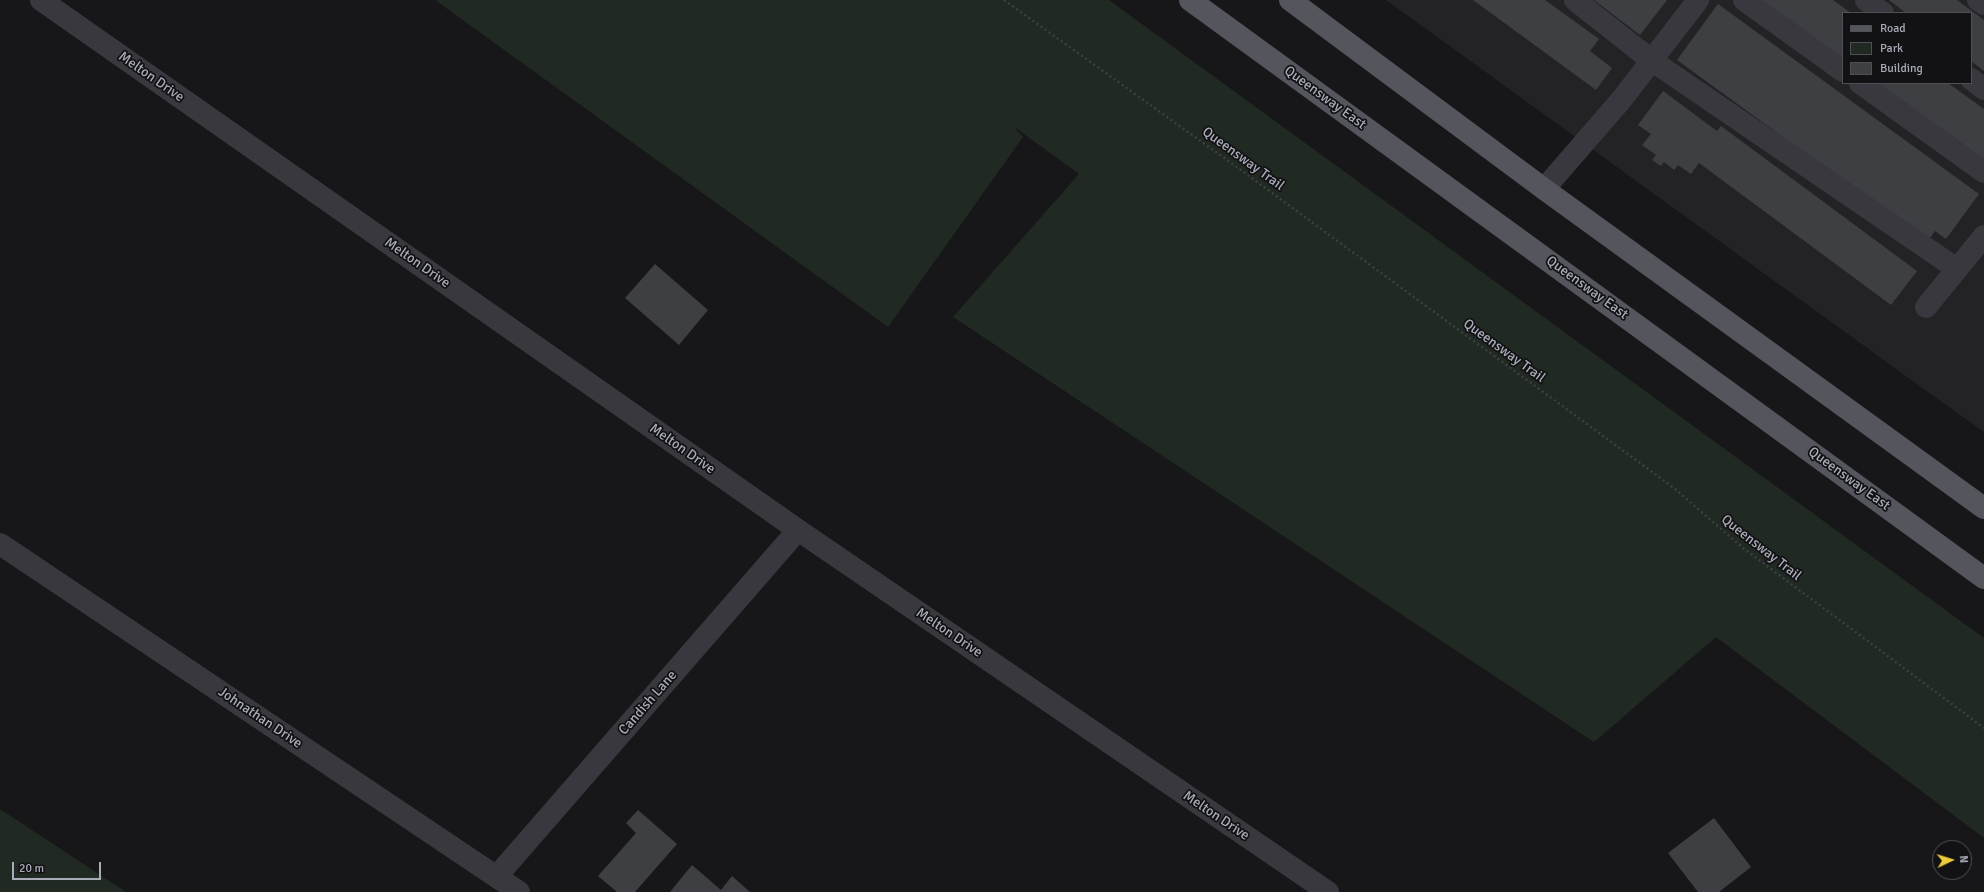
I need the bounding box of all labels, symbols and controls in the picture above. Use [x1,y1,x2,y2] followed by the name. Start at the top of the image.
[1842,12,1972,84] legend
[1880,21,1906,36] text: Road
[1880,41,1903,56] text: Park
[115,48,187,106] street label: Melton Drive
[1880,61,1923,76] text: Building
[1281,63,1369,133] street label: Queensway East
[1199,124,1287,194] street label: Queensway Trail
[381,234,453,292] street label: Melton Drive
[1543,253,1631,323] street label: Queensway East
[1460,316,1548,386] street label: Queensway Trail
[646,420,718,478] street label: Melton Drive
[1805,444,1893,514] street label: Queensway East
[1717,511,1805,585] street label: Queensway Trail
[913,605,985,661] street label: Melton Drive
[615,667,681,739] street label: Candish Lane
[215,684,305,752] street label: Johnathan Drive
[1180,788,1252,844] street label: Melton Drive
[1932,840,1972,880] north arrow
[14,854,103,880] scale bar
[1957,855,1970,863] text: N
[19,861,44,876] text: 20 m

